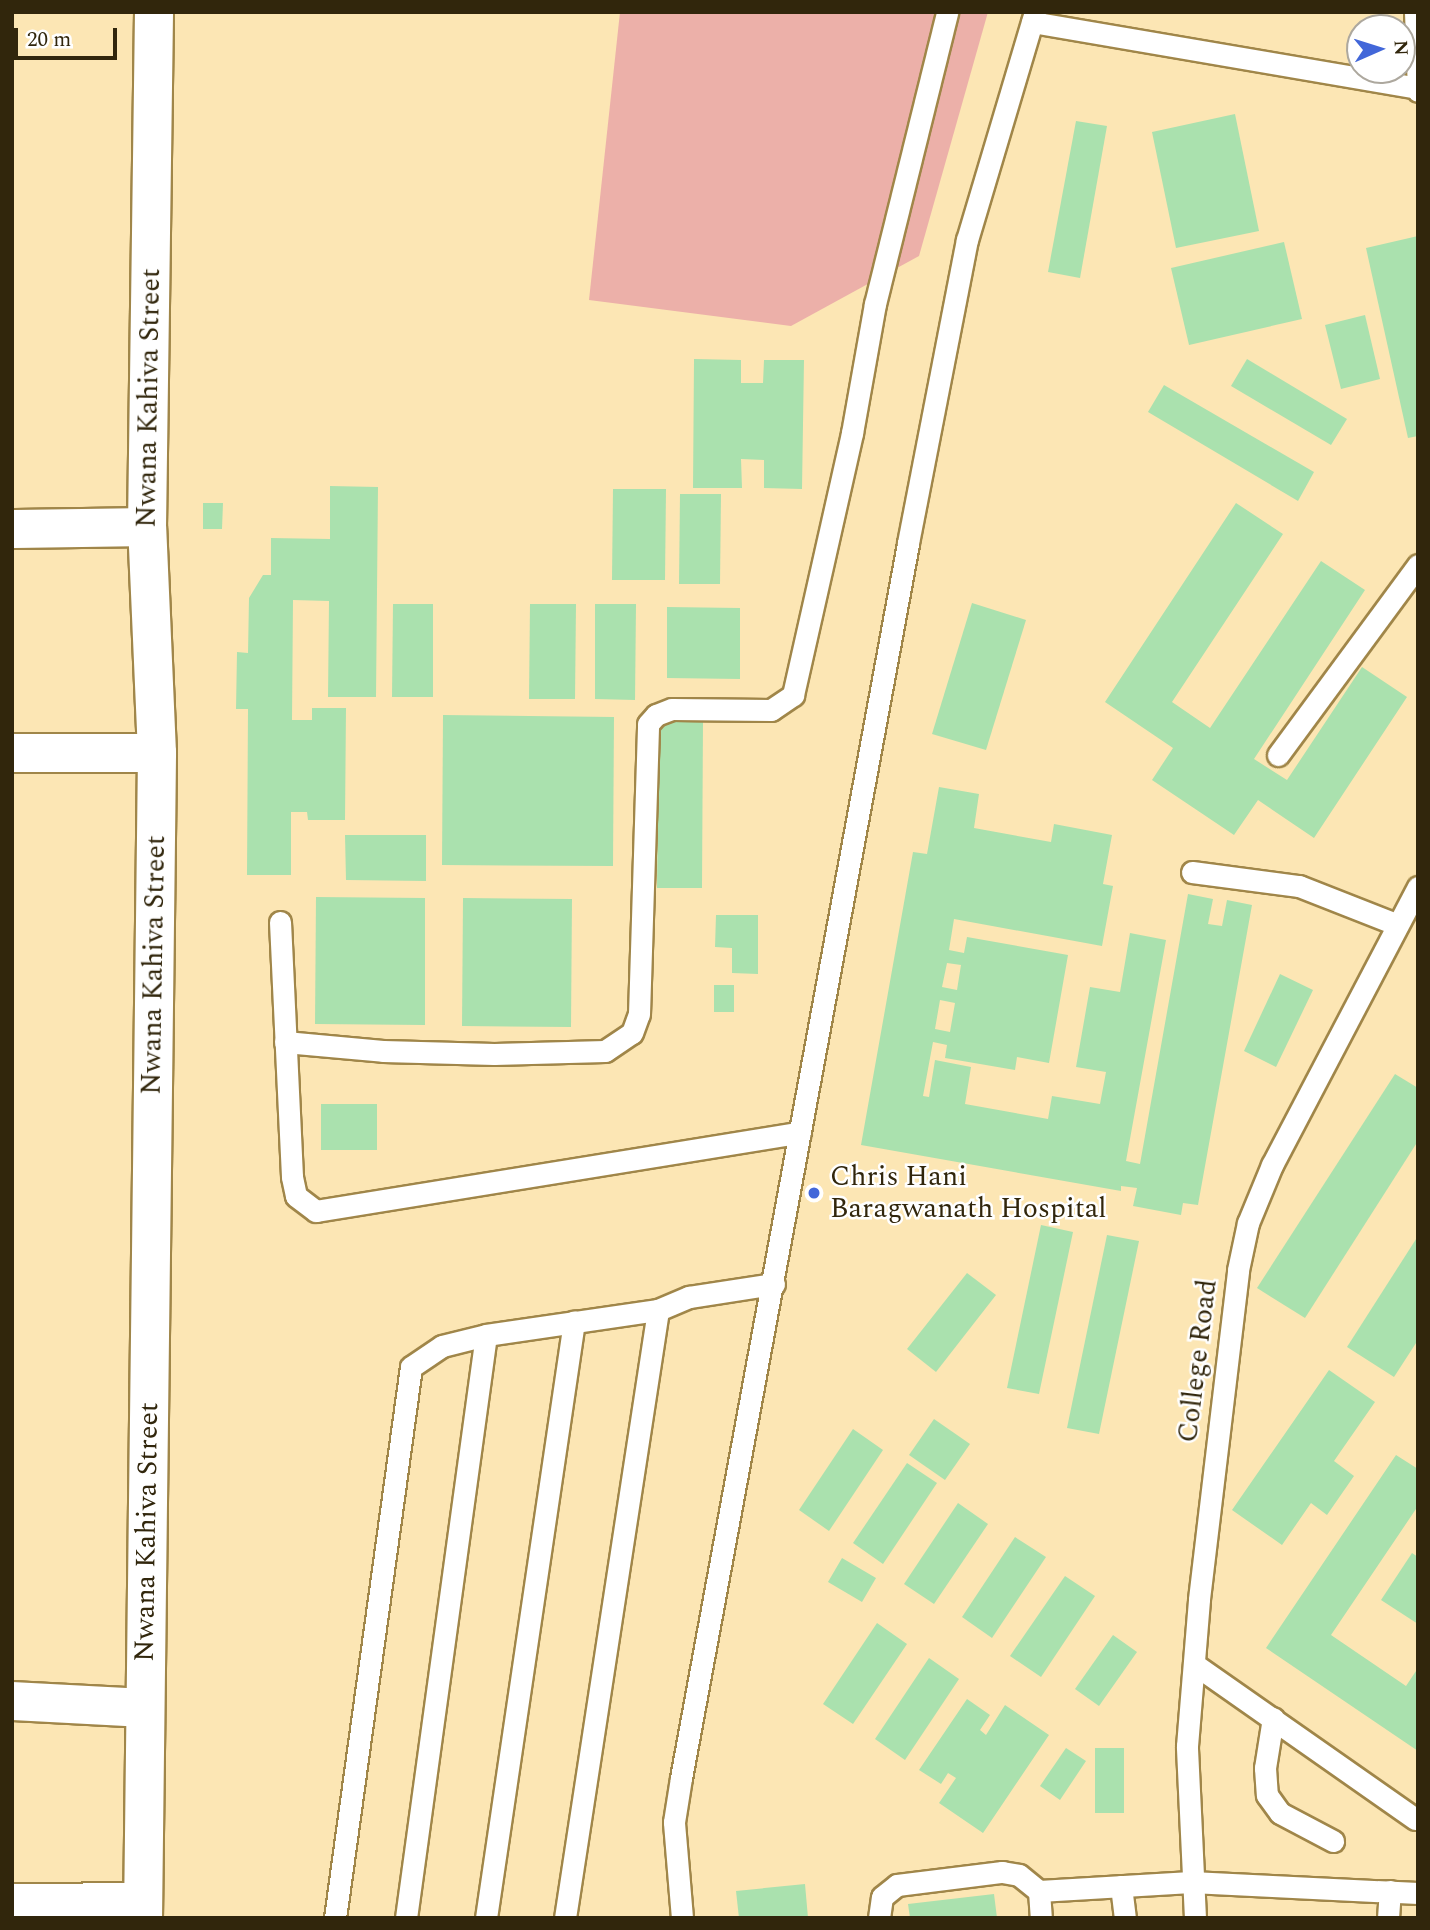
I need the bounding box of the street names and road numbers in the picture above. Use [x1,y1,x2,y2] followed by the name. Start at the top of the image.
[130,268,168,528] street label: Nwana Kahiva Street
[135,835,173,1095] street label: Nwana Kahiva Street
[1171,1277,1225,1445] street label: College Road
[128,1402,166,1662] street label: Nwana Kahiva Street

